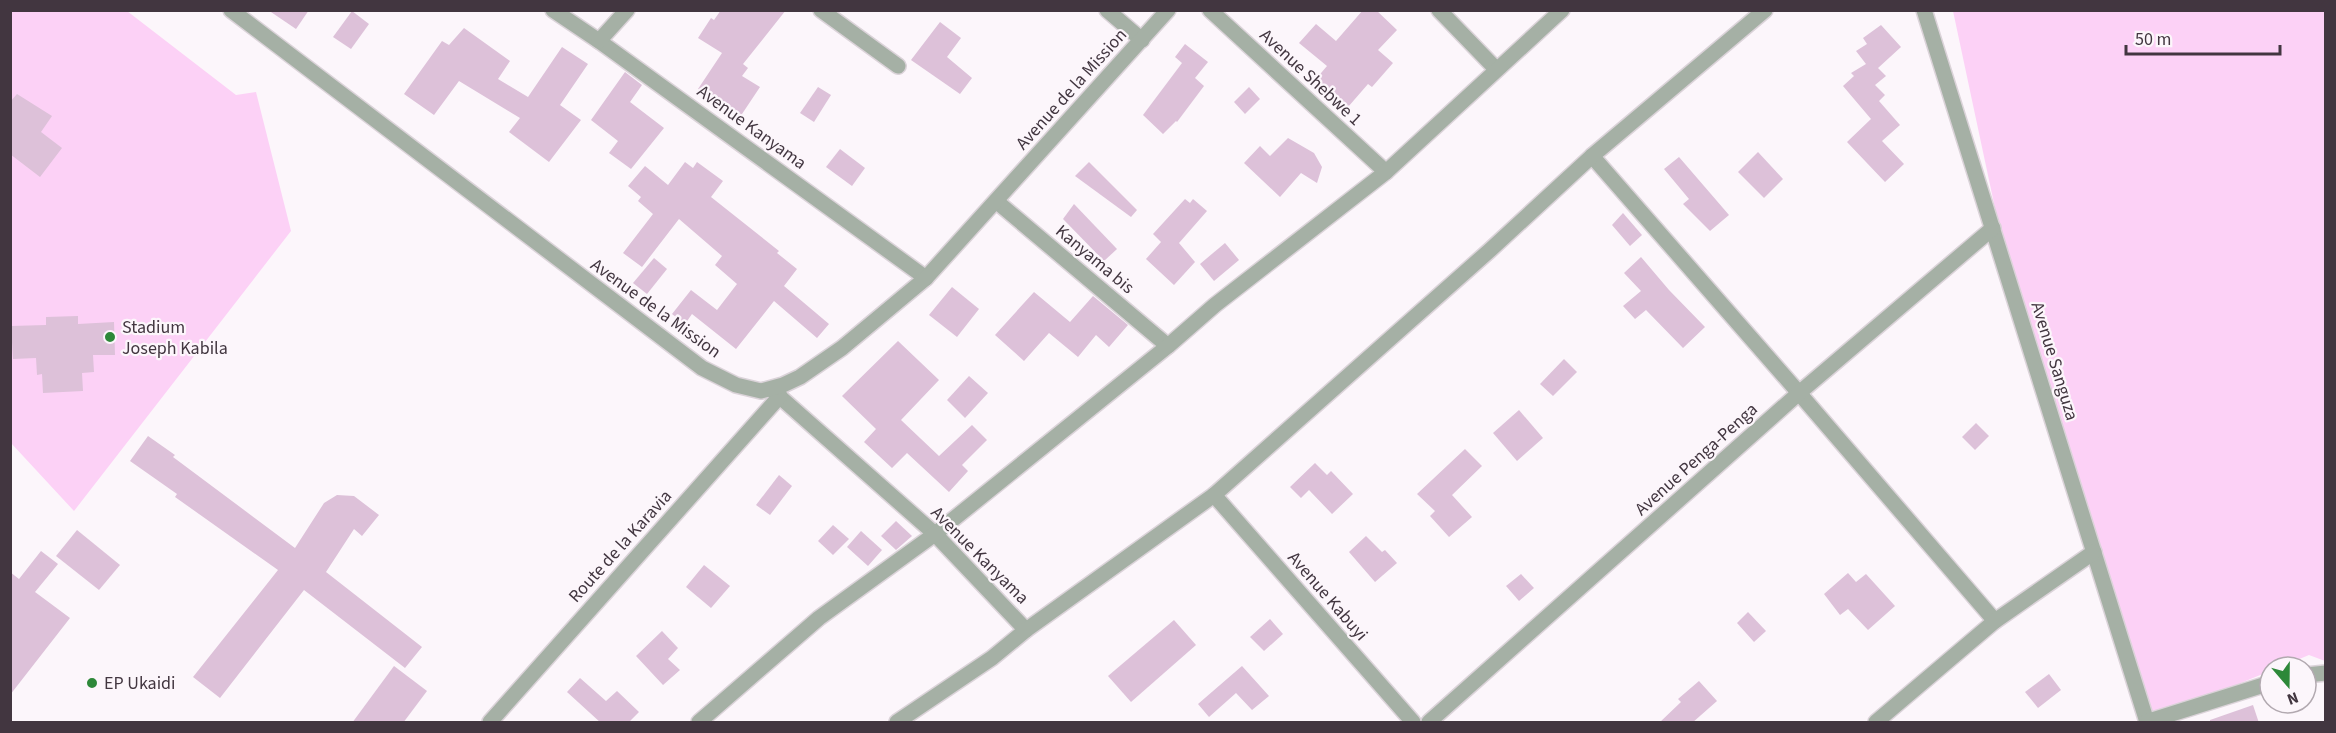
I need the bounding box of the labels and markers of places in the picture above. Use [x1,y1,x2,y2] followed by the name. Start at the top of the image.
[122,315,228,361] place label: Stadium Joseph Kabila
[103,330,117,344] marker: Stadium Joseph Kabila
[104,671,176,696] place label: EP Ukaidi
[85,676,99,690] marker: EP Ukaidi

